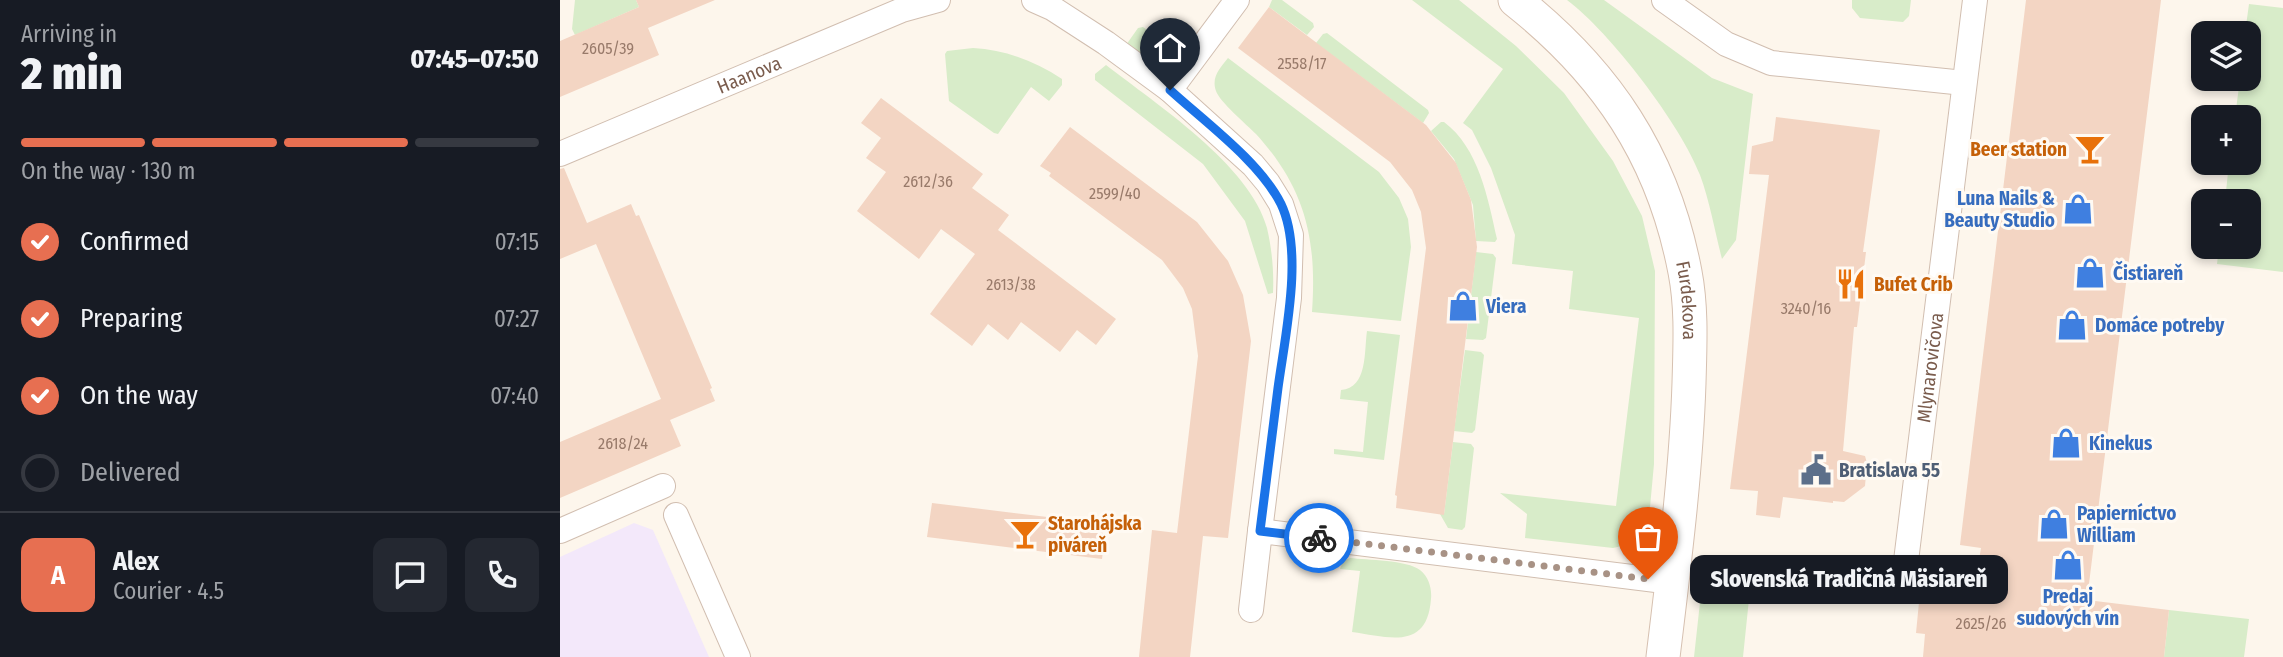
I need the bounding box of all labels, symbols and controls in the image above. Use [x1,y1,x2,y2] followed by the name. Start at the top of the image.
[1140,18,1200,90] pin
[21,20,117,48] text: Arriving in
[2191,21,2261,259] map controls
[2191,21,2261,91] button: layers
[1151,29,1189,67] icon: home
[582,39,634,58] house number: 2605/39
[410,44,539,75] text: 07:45–07:50
[21,46,123,101] text: 2 min
[714,51,785,99] street label: Haanova
[1278,54,1327,73] house number: 2558/17
[2191,105,2261,175] button: +
[2073,132,2107,166] bar icon: Beer station
[1970,138,2067,161] place label: Beer station
[21,157,195,185] text: On the way · 130 m
[903,172,953,191] house number: 2612/36
[1089,184,1141,203] house number: 2599/40
[1944,187,2055,232] place label: Luna Nails & Beauty Studio
[2191,189,2261,259] button: −
[2061,192,2095,226] shop icon: Luna Nails & Beauty Studio
[21,223,59,261] icon: check
[80,226,190,257] text: Confirmed
[495,228,539,256] text: 07:15
[2073,256,2107,290] shop icon: Čistiareň
[1671,259,1701,340] street label: Furdekova
[2113,260,2183,285] place label: Čistiareň
[1834,267,1868,301] restaurant icon: Bufet Crib
[1874,273,1953,296] place label: Bufet Crib
[986,275,1036,294] house number: 2613/38
[1446,289,1480,323] shop icon: Viera
[1485,295,1526,318] place label: Viera
[1781,299,1831,318] house number: 3240/16
[21,300,59,338] icon: check
[80,303,182,334] text: Preparing
[494,305,539,333] text: 07:27
[2055,308,2089,342] shop icon: Domáce potreby
[1912,311,1948,424] street label: Mlynarovičova
[2095,314,2225,337] place label: Domáce potreby
[21,377,59,415] icon: check
[80,380,198,411] text: On the way
[490,382,539,410] text: 07:40
[2049,426,2083,460] shop icon: Kinekus
[2089,432,2153,455] place label: Kinekus
[598,434,648,453] house number: 2618/24
[1799,453,1833,487] public building icon: Bratislava 55
[80,457,181,488] text: Delivered
[1839,459,1940,482] place label: Bratislava 55
[2077,502,2176,547] place label: Papierníctvo William
[1284,503,1354,573] courier
[1618,507,1678,579] pin
[2037,507,2071,541] shop icon: Papierníctvo William
[1048,512,1142,557] place label: Starohájska piváreň
[1008,517,1042,551] bar icon: Starohájska piváreň
[1629,518,1667,556] icon: bag
[1300,519,1338,557] icon: bike
[373,538,447,612] button: chat
[465,538,539,612] button: phone
[113,546,159,577] text: Alex
[2051,548,2085,582] shop icon: Predaj sudových vín
[1690,554,2008,604] callout: Slovenská Tradičná Mäsiareň
[51,560,65,591] text: A
[1711,565,1987,593] text: Slovenská Tradičná Mäsiareň
[113,577,224,605] text: Courier · 4.5
[2017,585,2119,630] place label: Predaj sudových vín
[1956,614,2006,633] house number: 2625/26

